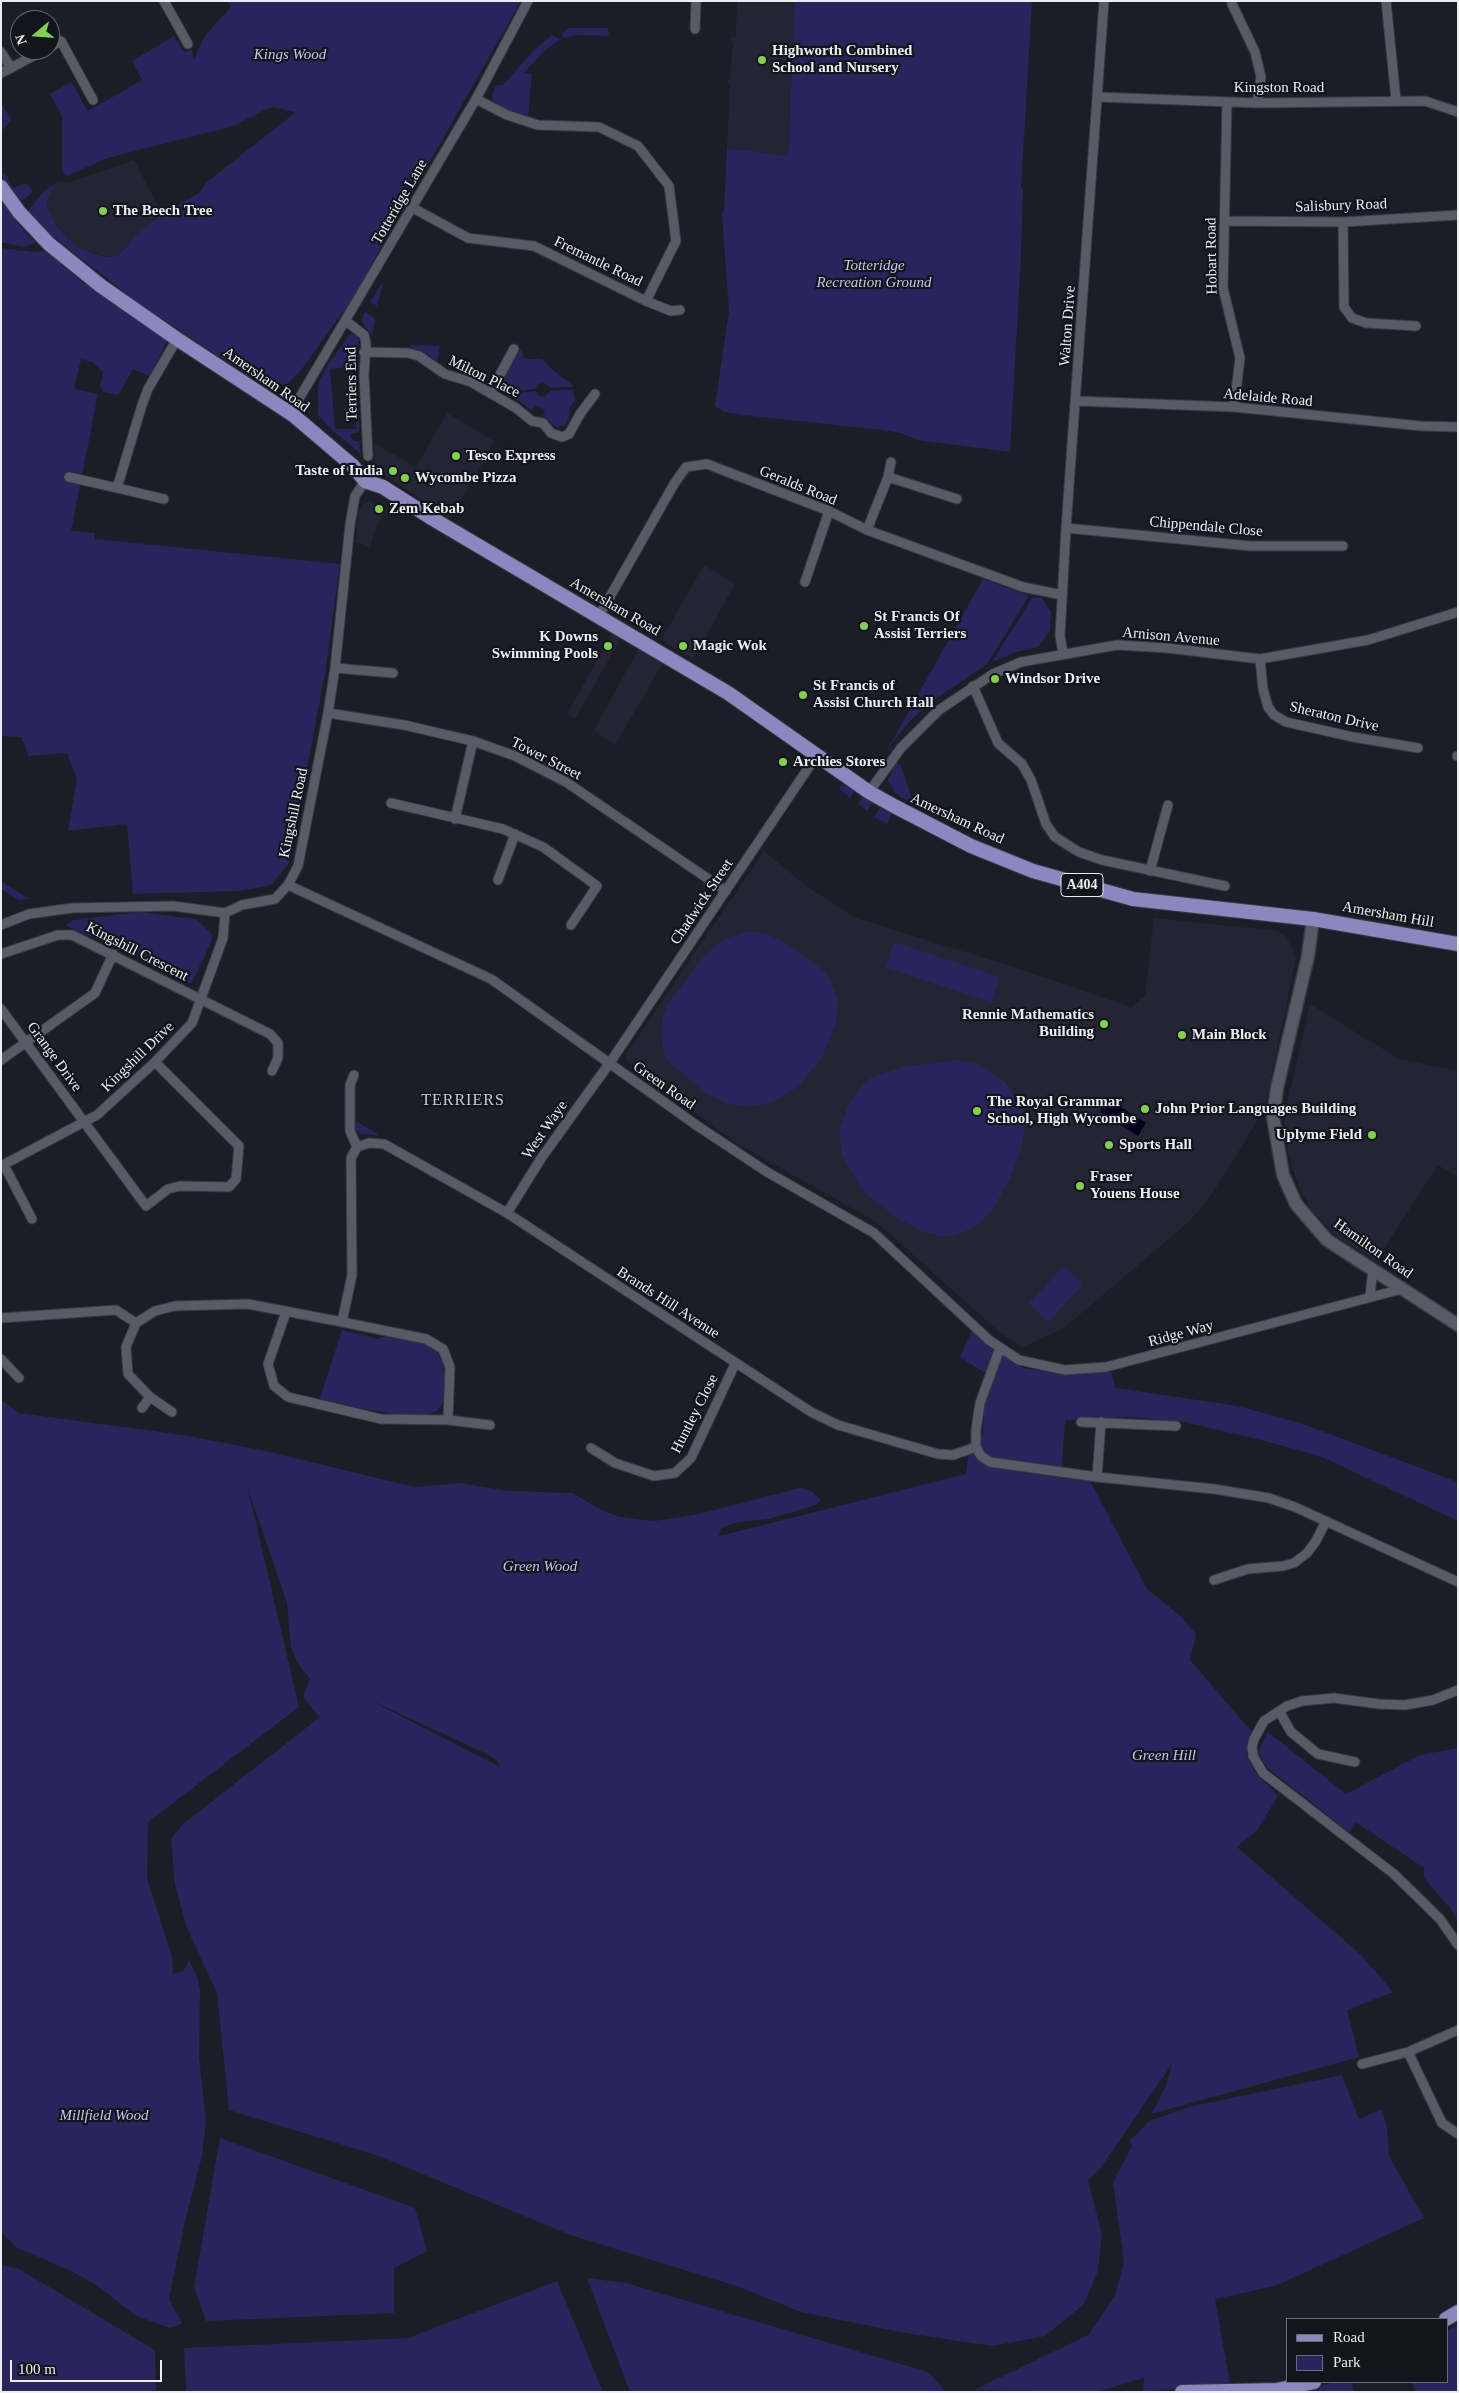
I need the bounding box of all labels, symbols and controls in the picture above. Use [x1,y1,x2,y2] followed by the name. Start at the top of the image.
[10,10,60,60] north arrow
[13,32,30,47] text: N
[772,42,912,77] place label: Highworth Combined School and Nursery
[254,46,326,64] park label: Kings Wood
[756,54,768,66] marker: Highworth Combined School and Nursery
[1234,79,1324,97] street label: Kingston Road
[368,156,432,248] street label: Totteridge Lane
[1295,195,1387,217] street label: Salisbury Road
[113,202,212,220] place label: The Beech Tree
[97,205,109,217] marker: The Beech Tree
[1202,217,1222,295] street label: Hobart Road
[551,233,645,291] street label: Fremantle Road
[816,257,932,292] park label: Totteridge Recreation Ground
[1056,285,1080,367] street label: Walton Drive
[219,344,313,416] street label: Amersham Road
[342,347,362,421] street label: Terriers End
[445,352,523,402] street label: Milton Place
[1223,385,1313,411] street label: Adelaide Road
[466,447,556,465] place label: Tesco Express
[450,450,462,462] marker: Tesco Express
[295,462,383,480] place label: Taste of India
[757,462,839,510] street label: Geralds Road
[387,465,399,477] marker: Taste of India
[415,469,516,487] place label: Wycombe Pizza
[399,472,411,484] marker: Wycombe Pizza
[389,500,464,518] place label: Zem Kebab
[373,503,385,515] marker: Zem Kebab
[1149,513,1263,541] street label: Chippendale Close
[567,574,663,640] street label: Amersham Road
[874,608,966,643] place label: St Francis Of Assisi Terriers
[858,620,870,632] marker: St Francis Of Assisi Terriers
[1122,624,1220,650] street label: Arnison Avenue
[492,628,598,663] place label: K Downs Swimming Pools
[693,637,767,655] place label: Magic Wok
[602,640,614,652] marker: K Downs Swimming Pools
[677,640,689,652] marker: Magic Wok
[1005,670,1100,688] place label: Windsor Drive
[989,673,1001,685] marker: Windsor Drive
[813,677,934,712] place label: St Francis of Assisi Church Hall
[797,689,809,701] marker: St Francis of Assisi Church Hall
[1288,698,1380,736] street label: Sheraton Drive
[508,734,584,784] street label: Tower Street
[793,753,885,771] place label: Archies Stores
[777,756,789,768] marker: Archies Stores
[276,766,312,860] street label: Kingshill Road
[907,789,1007,849] street label: Amersham Road
[667,856,737,948] street label: Chadwick Street
[1061,874,1103,896] road number: A404
[1341,898,1435,932] street label: Amersham Hill
[83,919,191,985] street label: Kingshill Crescent
[962,1006,1094,1041] place label: Rennie Mathematics Building
[98,1018,178,1096] street label: Kingshill Drive
[1098,1018,1110,1030] marker: Rennie Mathematics Building
[23,1019,85,1095] street label: Grange Drive
[1192,1026,1267,1044] place label: Main Block
[1176,1029,1188,1041] marker: Main Block
[629,1058,699,1114] street label: Green Road
[420,1091,506,1111] district label: TERRIERS
[987,1093,1136,1128] place label: The Royal Grammar School, High Wycombe
[518,1097,572,1163] street label: West Waye
[1155,1100,1356,1118] place label: John Prior Languages Building
[1139,1103,1151,1115] marker: John Prior Languages Building
[971,1105,983,1117] marker: The Royal Grammar School, High Wycombe
[1276,1126,1362,1144] place label: Uplyme Field
[1366,1129,1378,1141] marker: Uplyme Field
[1119,1136,1192,1154] place label: Sports Hall
[1103,1139,1115,1151] marker: Sports Hall
[1090,1168,1180,1203] place label: Fraser Youens House
[1074,1180,1086,1192] marker: Fraser Youens House
[1330,1215,1416,1283] street label: Hamilton Road
[613,1263,723,1343] street label: Brands Hill Avenue
[1146,1317,1216,1351] street label: Ridge Way
[667,1371,723,1457] street label: Huntley Close
[503,1558,577,1576] park label: Green Wood
[1132,1747,1196,1765] park label: Green Hill
[59,2107,149,2125] park label: Millfield Wood
[1286,2318,1449,2383] legend
[1333,2329,1365,2345] text: Road
[12,2350,165,2382] scale bar
[1333,2354,1361,2370] text: Park
[18,2361,56,2377] text: 100 m

